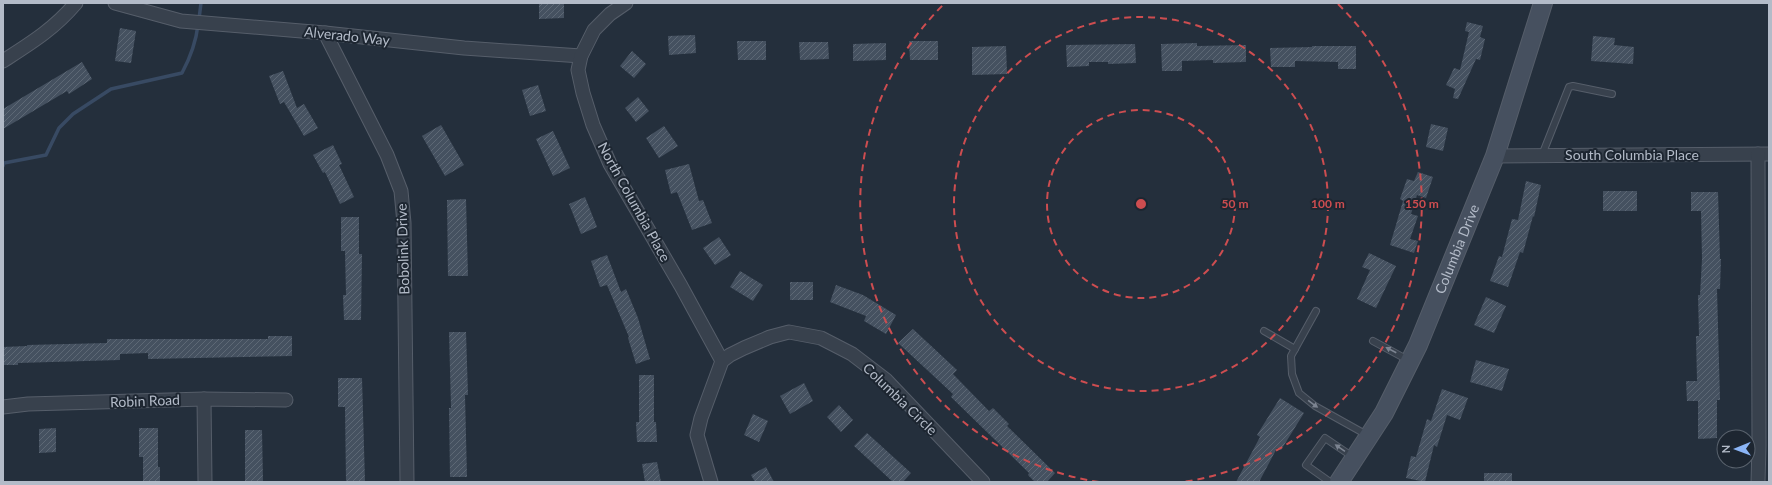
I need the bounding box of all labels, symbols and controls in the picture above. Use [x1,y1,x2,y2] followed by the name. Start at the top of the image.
[303,23,391,49] street label: Alverado Way
[595,139,674,264] street label: North Columbia Place
[1565,146,1699,163] street label: South Columbia Place
[1222,196,1248,211] text: 50 m
[1311,196,1345,211] text: 100 m
[1405,196,1439,211] text: 150 m
[1134,197,1148,211] centre of rings
[1431,202,1482,296] street label: Columbia Drive
[392,203,413,295] street label: Bobolink Drive
[1385,347,1397,354] one-way arrow
[860,359,941,438] street label: Columbia Circle
[110,391,180,410] street label: Robin Road
[1308,400,1319,408] one-way arrow
[1716,429,1756,469] north arrow
[1334,444,1345,452] one-way arrow
[1719,445,1732,454] text: N

